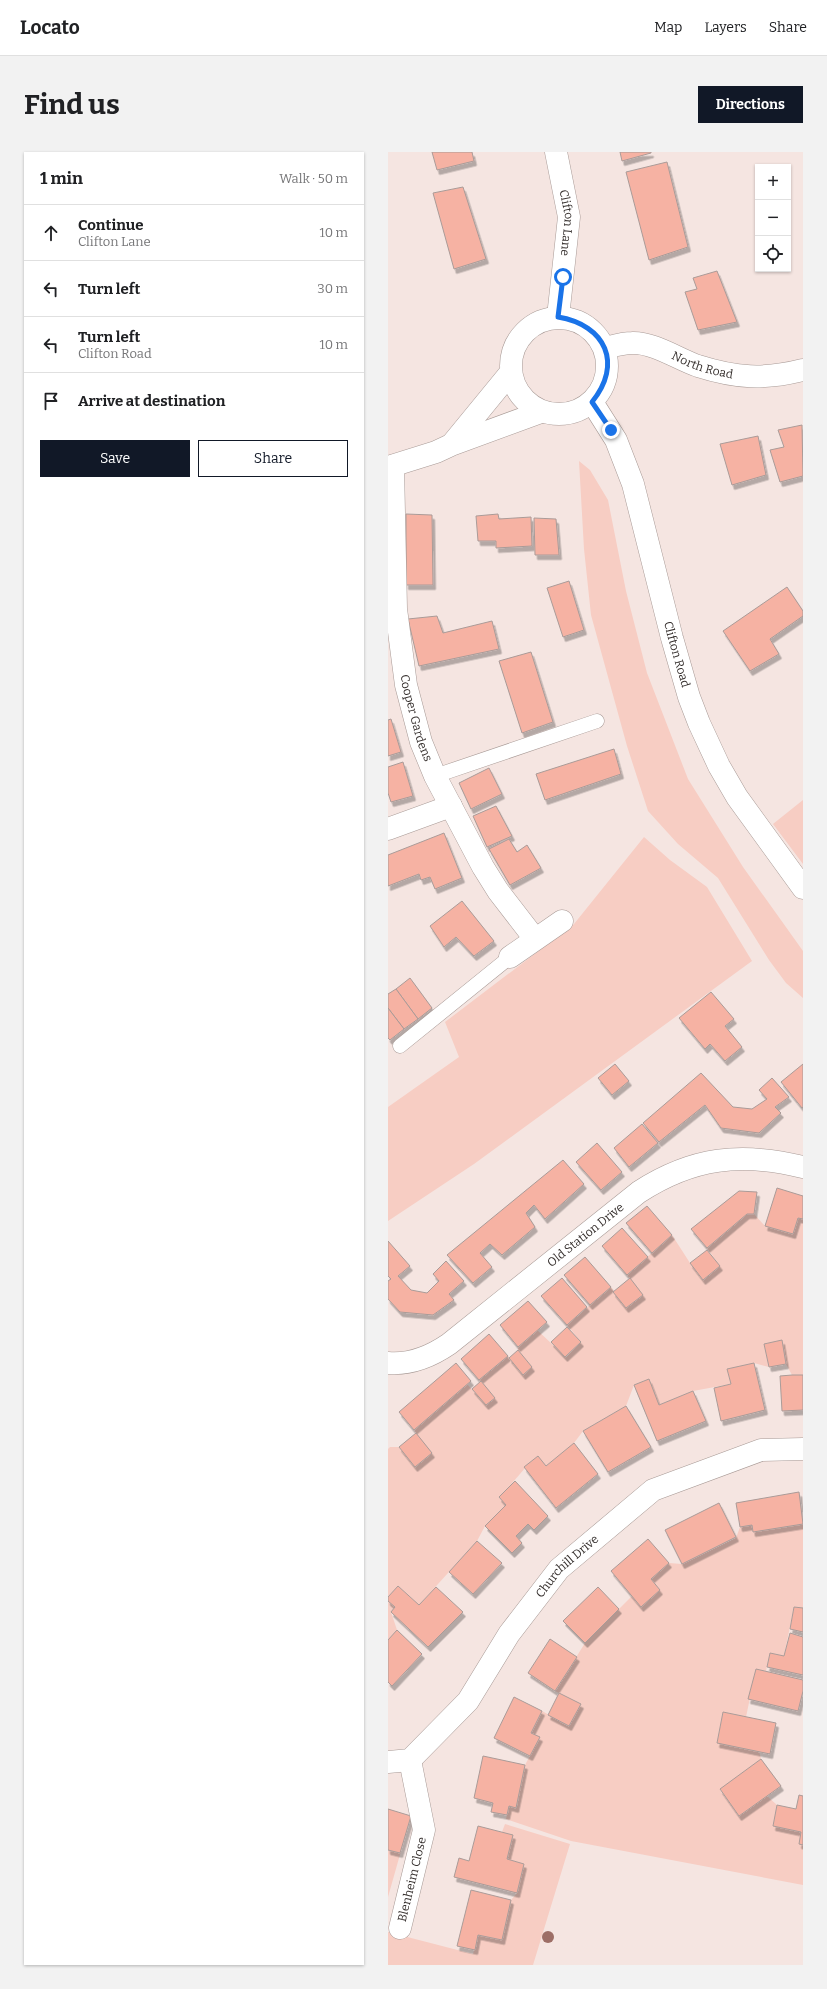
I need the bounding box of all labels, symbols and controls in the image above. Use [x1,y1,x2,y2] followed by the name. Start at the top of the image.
[20,16,80,39] text: Locato
[654,19,682,36] text: Map
[704,19,747,36] text: Layers
[769,19,807,36] text: Share
[698,86,803,123] button: Directions
[24,88,120,121] text: Find us
[755,164,791,272] map controls
[755,164,791,200] button: +
[40,168,83,189] text: 1 min
[279,171,348,186] text: Walk · 50 m
[557,188,576,257] street label: Clifton Lane
[755,200,791,236] button: −
[78,216,144,234] text: Continue
[40,222,62,244] icon: ahead
[319,225,348,240] text: 10 m
[78,234,151,249] text: Clifton Lane
[755,236,791,272] button: locate
[554,268,572,286] route start
[40,278,62,300] icon: left
[78,280,140,298] text: Turn left
[317,281,348,296] text: 30 m
[78,328,140,346] text: Turn left
[40,334,62,356] icon: left
[319,337,348,352] text: 10 m
[78,346,152,361] text: Clifton Road
[670,348,734,381] street label: North Road
[40,390,62,412] icon: arrive
[78,392,225,410] text: Arrive at destination
[602,421,620,439] route end
[40,440,190,477] button: Save
[198,440,348,477] button: Share
[661,620,693,689] street label: Clifton Road
[398,673,435,764] street label: Cooper Gardens
[544,1200,627,1270] street label: Old Station Drive
[533,1532,601,1600] street label: Churchill Drive
[395,1836,429,1923] street label: Blenheim Close

